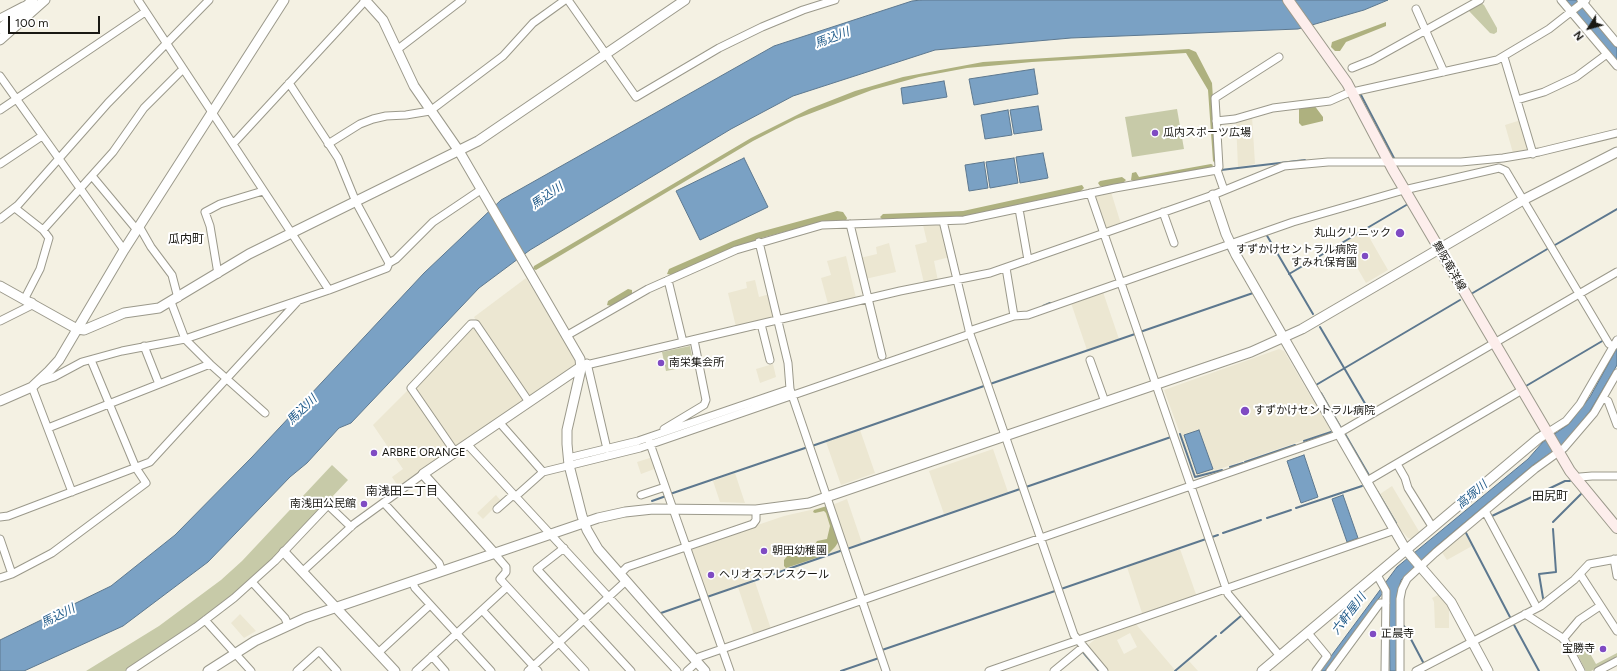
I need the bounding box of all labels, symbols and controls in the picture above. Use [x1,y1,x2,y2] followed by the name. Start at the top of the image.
[10,8,102,34] scale bar
[1569,8,1609,48] north arrow
[15,16,49,30] text: 100 m
[813,25,851,51] water label: 馬込川
[1571,28,1587,43] text: N
[1163,126,1251,140] place label: 瓜内スポーツ広場
[1150,128,1160,138] marker: 瓜内スポーツ広場
[528,180,566,212] water label: 馬込川
[1314,226,1391,240] place label: 丸山クリニック
[1394,227,1406,239] marker: 丸山クリニック
[168,232,204,246] district label: 瓜内町
[1430,239,1468,293] street label: 舞阪竜洋線
[1236,243,1357,269] place label: すずかけセントラル病院 すみれ保育園
[1360,251,1370,261] marker: すずかけセントラル病院 すみれ保育園
[669,356,724,370] place label: 南栄集会所
[656,358,666,368] marker: 南栄集会所
[284,392,320,428] water label: 馬込川
[1254,404,1375,418] place label: すずかけセントラル病院
[1239,405,1251,417] marker: すずかけセントラル病院
[382,446,465,460] place label: ARBRE ORANGE
[369,448,379,458] marker: ARBRE ORANGE
[1454,478,1490,512] water label: 高塚川
[366,484,438,498] district label: 南浅田二丁目
[1532,489,1568,503] district label: 田尻町
[290,497,356,511] place label: 南浅田公民館
[359,499,369,509] marker: 南浅田公民館
[772,544,827,558] place label: 朝田幼稚園
[759,546,769,556] marker: 朝田幼稚園
[719,568,829,582] place label: ヘリオスプレスクール
[706,570,716,580] marker: ヘリオスプレスクール
[1329,590,1369,638] water label: 六軒屋川
[39,601,77,631] water label: 馬込川
[1381,627,1414,641] place label: 正晨寺
[1368,629,1378,639] marker: 正晨寺
[1562,642,1595,656] place label: 宝勝寺
[1598,644,1608,654] marker: 宝勝寺

